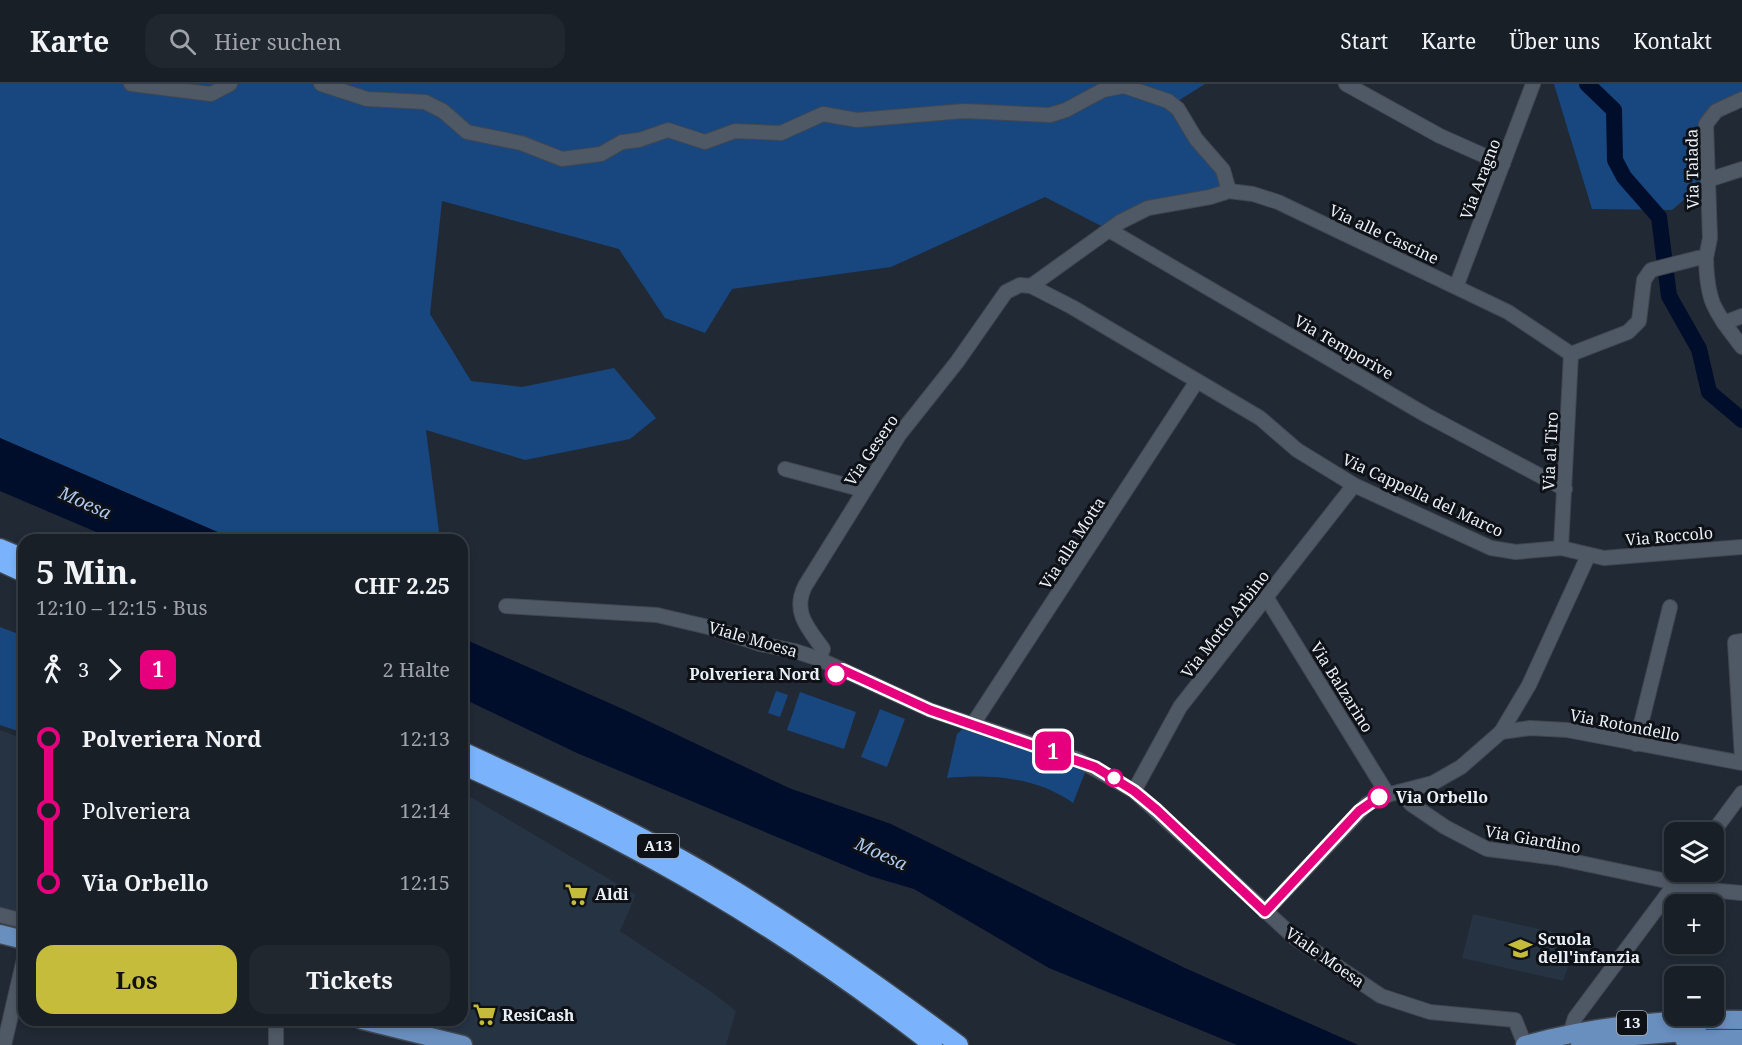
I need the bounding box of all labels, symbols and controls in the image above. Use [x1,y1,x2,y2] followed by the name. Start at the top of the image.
[145,14,565,68] search box
[30,22,109,60] text: Karte
[166,25,199,58] icon: search
[214,26,341,56] text: Hier suchen
[1340,27,1388,55] text: Start
[1421,27,1476,55] text: Karte
[1509,27,1600,55] text: Über uns
[1633,27,1712,55] text: Kontakt
[1680,129,1704,209] street label: Via Taiada
[1455,135,1505,223] street label: Via Aragno
[1326,199,1442,269] street label: Via alle Cascine
[1290,310,1398,384] street label: Via Temporive
[839,410,903,490] street label: Via Gesero
[1537,411,1563,491] street label: Via al Tiro
[1339,448,1507,542] street label: Via Cappella del Marco
[55,480,116,524] water label: Moesa
[1034,493,1110,593] street label: Via alla Motta
[1624,521,1714,551] street label: Via Roccolo
[36,549,138,594] text: 5 Min.
[1176,565,1274,683] street label: Via Motto Arbino
[354,570,450,600] text: CHF 2.25
[36,594,207,621] text: 12:10 – 12:15 · Bus
[706,616,800,662] street label: Viale Moesa
[1305,638,1379,736] street label: Via Balzarino
[36,653,69,686] icon: walk
[98,653,131,686] icon: forward
[152,655,164,683] text: 1
[78,656,89,683] text: 3
[383,656,450,683] text: 2 Halte
[689,663,821,685] place label: Polveriera Nord
[825,663,847,685] marker: Polveriera Nord
[1568,704,1682,746] street label: Via Rotondello
[82,723,262,753] text: Polveriera Nord
[400,725,450,752] text: 12:13
[1034,732,1072,770] line badge: 1
[1047,737,1059,765] text: 1
[1105,769,1123,787] unlabelled marker
[1368,786,1390,808] marker: Via Orbello
[1396,786,1488,808] place label: Via Orbello
[82,795,191,825] text: Polveriera
[400,797,450,824] text: 12:14
[1483,820,1583,858] street label: Via Giardino
[1664,822,1724,1026] map controls
[1664,822,1724,882] button: layers
[851,831,912,875] water label: Moesa
[637,834,679,858] road number: A13
[82,867,209,897] text: Via Orbello
[400,869,450,896] text: 12:15
[564,881,590,907] supermarket icon: Aldi
[595,883,629,905] place label: Aldi
[1664,894,1724,954] button: +
[1281,922,1369,992] street label: Viale Moesa
[1538,928,1641,968] place label: Scuola dell'infanzia
[1507,935,1533,961] school or university icon: Scuola dell'infanzia
[36,945,237,1014] button: Los
[249,945,450,1014] button: Tickets
[1664,966,1724,1026] button: −
[471,1002,497,1028] supermarket icon: ResiCash
[502,1004,575,1026] place label: ResiCash
[1617,1011,1647,1035] road number: 13

